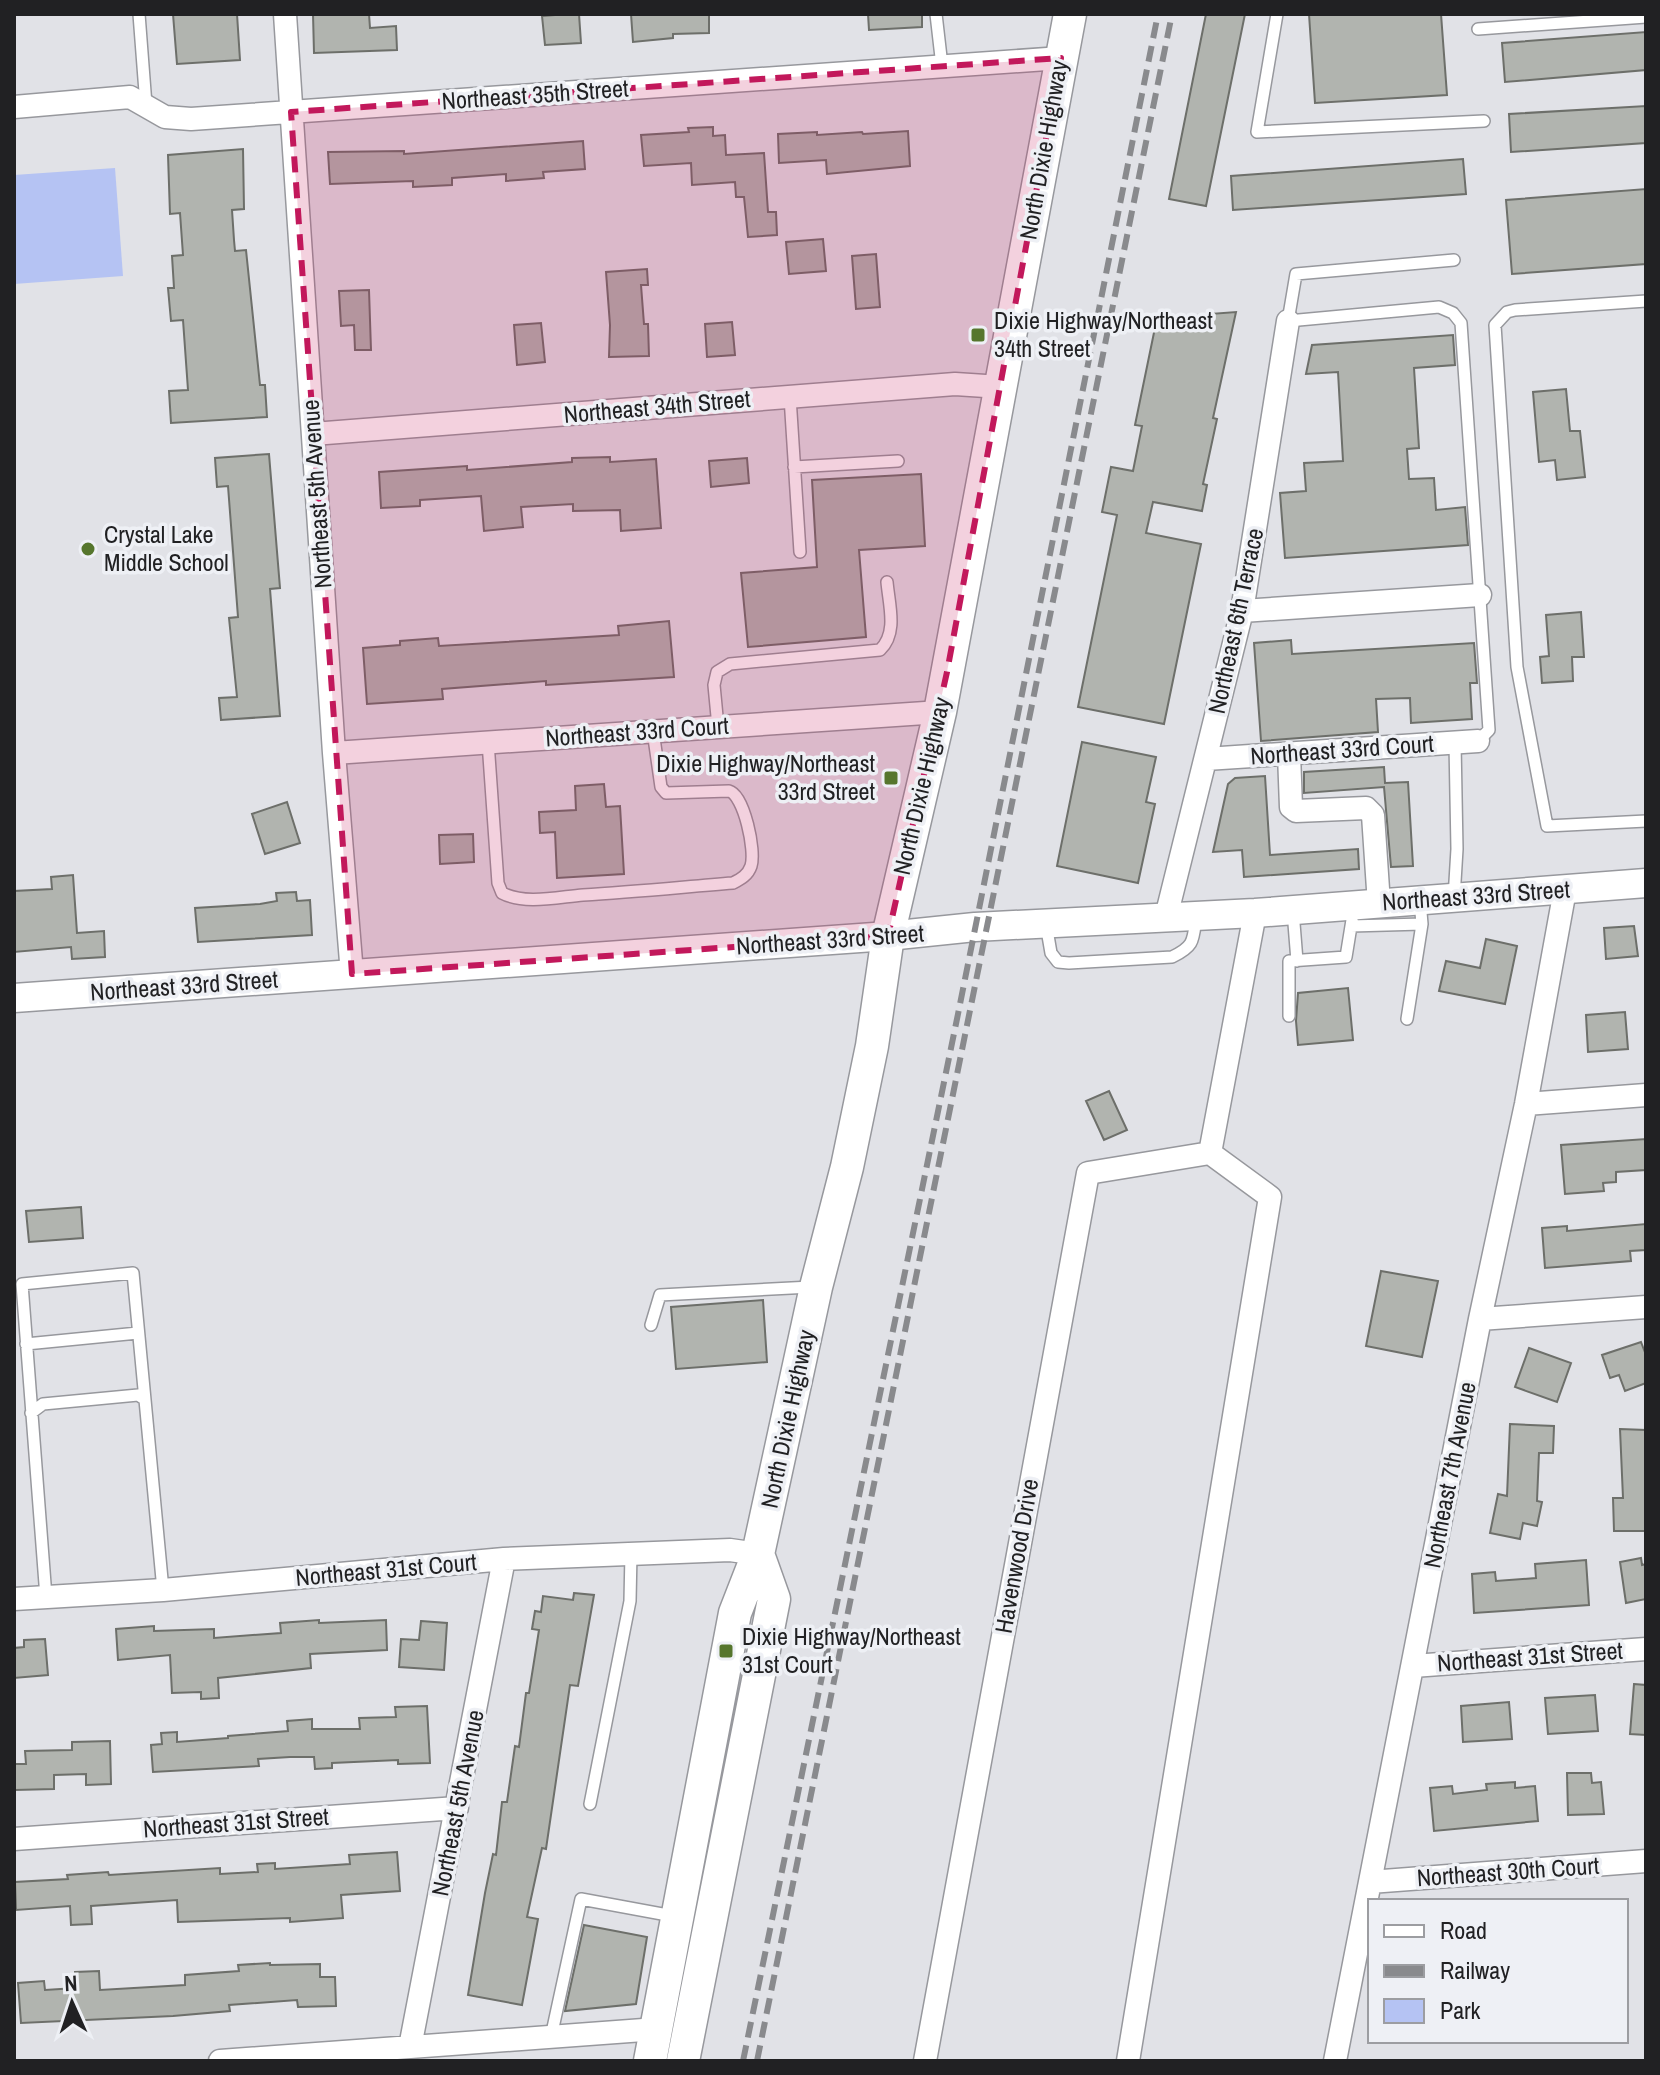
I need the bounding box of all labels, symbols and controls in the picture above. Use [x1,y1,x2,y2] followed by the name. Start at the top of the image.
[1011,57,1075,242] street label: North Dixie Highway
[440,71,630,116] street label: Northeast 35th Street
[994,304,1213,364] place label: Dixie Highway/Northeast 34th Street
[969,326,987,344] marker: Dixie Highway/Northeast 34th Street
[562,382,752,430] street label: Northeast 34th Street
[293,399,339,589] street label: Northeast 5th Avenue
[104,518,229,578] place label: Crystal Lake Middle School
[1200,525,1270,717] street label: Northeast 6th Terrace
[79,540,97,558] marker: Crystal Lake Middle School
[885,694,957,878] street label: North Dixie Highway
[544,709,730,753] street label: Northeast 33rd Court
[1249,727,1435,771] street label: Northeast 33rd Court
[656,747,876,807] place label: Dixie Highway/Northeast 33rd Street
[882,769,900,787] marker: Dixie Highway/Northeast 33rd Street
[1381,872,1571,918] street label: Northeast 33rd Street
[735,916,925,962] street label: Northeast 33rd Street
[89,962,279,1008] street label: Northeast 33rd Street
[752,1327,822,1511] street label: North Dixie Highway
[1415,1379,1483,1571] street label: Northeast 7th Avenue
[987,1476,1045,1636] street label: Havenwood Drive
[294,1545,478,1593] street label: Northeast 31st Court
[742,1620,961,1680] place label: Dixie Highway/Northeast 31st Court
[1436,1634,1624,1678] street label: Northeast 31st Street
[717,1642,735,1660] marker: Dixie Highway/Northeast 31st Court
[423,1707,491,1899] street label: Northeast 5th Avenue
[142,1800,330,1844] street label: Northeast 31st Street
[1416,1849,1601,1893] street label: Northeast 30th Court
[1368,1899,1628,2043] legend
[1440,1914,1487,1946] text: Road
[1440,1954,1510,1986] text: Railway
[32,1963,112,2043] north arrow
[64,1968,78,1998] text: N
[1440,1994,1481,2026] text: Park

